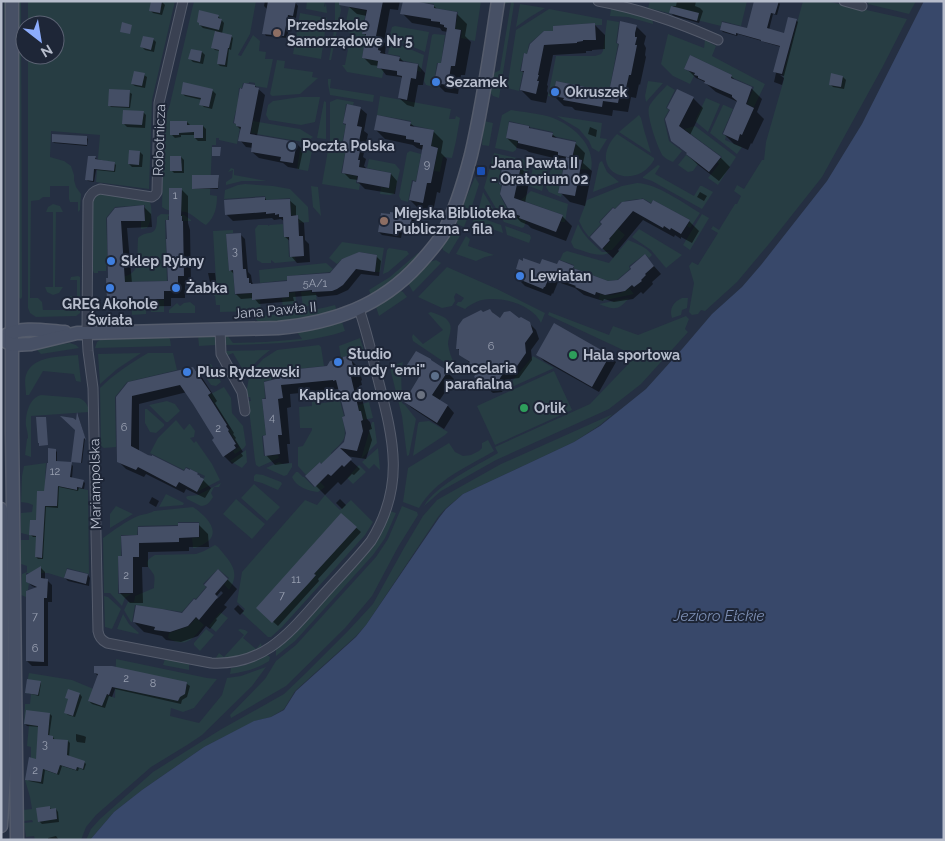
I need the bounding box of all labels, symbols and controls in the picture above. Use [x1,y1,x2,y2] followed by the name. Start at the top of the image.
[15,15,65,65] north arrow
[287,17,413,49] place label: Przedszkole Samorządowe Nr 5
[271,27,283,39] marker: Przedszkole Samorządowe Nr 5
[38,42,55,61] text: N
[446,74,507,90] place label: Sezamek
[430,76,442,88] marker: Sezamek
[565,84,628,100] place label: Okruszek
[549,86,561,98] marker: Okruszek
[150,104,168,176] street label: Robotnicza
[302,138,395,154] place label: Poczta Polska
[286,140,298,152] marker: Poczta Polska
[491,155,588,187] place label: Jana Pawła II - Oratorium 02
[424,158,430,171] house number: 9
[475,165,487,177] marker: Jana Pawła II - Oratorium 02
[173,189,178,202] house number: 1
[394,205,516,237] place label: Miejska Biblioteka Publiczna - fila
[378,215,390,227] marker: Miejska Biblioteka Publiczna - fila
[232,245,238,258] house number: 3
[121,253,205,269] place label: Sklep Rybny
[105,255,117,267] marker: Sklep Rybny
[530,268,591,284] place label: Lewiatan
[514,270,526,282] marker: Lewiatan
[303,277,328,290] house number: 5A/1
[186,279,227,296] place label: Żabka
[104,282,116,294] marker: GREG Akohole Świata
[170,282,182,294] marker: Żabka
[62,296,159,328] place label: GREG Akohole Świata
[233,298,317,322] street label: Jana Pawła II
[488,340,495,353] house number: 6
[348,346,425,378] place label: Studio urody "emi"
[583,347,680,363] place label: Hala sportowa
[567,349,579,361] marker: Hala sportowa
[332,356,344,368] marker: Studio urody "emi"
[445,360,517,392] place label: Kancelaria parafialna
[197,364,300,380] place label: Plus Rydzewski
[181,366,193,378] marker: Plus Rydzewski
[429,370,441,382] marker: Kancelaria parafialna
[299,387,411,403] place label: Kaplica domowa
[415,389,427,401] marker: Kaplica domowa
[534,400,566,416] place label: Orlik
[518,402,530,414] marker: Orlik
[269,411,275,424] house number: 4
[121,421,128,434] house number: 6
[215,422,221,435] house number: 2
[86,438,104,530] street label: Mariampolska
[50,465,60,478] house number: 12
[123,569,129,582] house number: 2
[291,573,301,586] house number: 11
[279,589,285,602] house number: 7
[672,607,765,625] water label: Jezioro Ełckie
[32,610,38,623] house number: 7
[32,642,39,655] house number: 6
[123,672,129,685] house number: 2
[150,677,156,690] house number: 8
[42,738,48,751] house number: 3
[32,764,38,777] house number: 2

